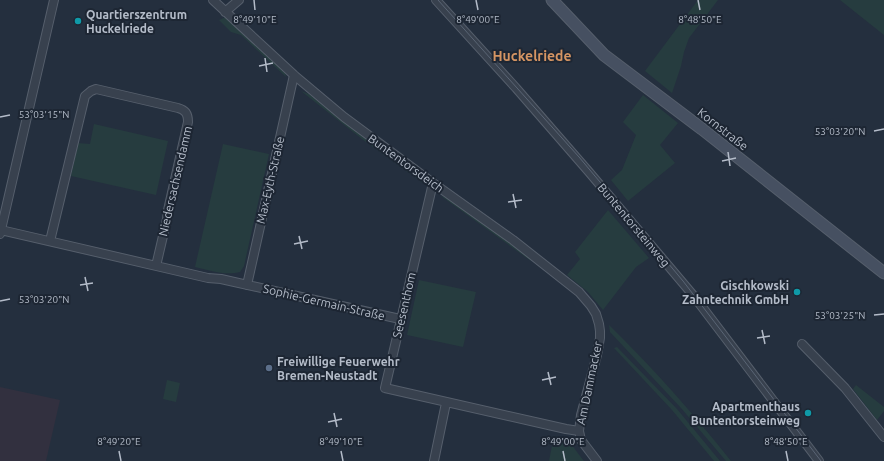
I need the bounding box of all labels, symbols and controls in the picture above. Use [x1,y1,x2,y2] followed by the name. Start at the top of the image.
[86,8,187,35] place label: Quartierszentrum Huckelriede
[233,14,277,25] text: 8°49'10"E
[456,14,500,25] text: 8°49'00"E
[678,14,722,25] text: 8°48'50"E
[73,16,83,26] marker: Quartierszentrum Huckelriede
[492,48,572,64] district label: Huckelriede
[695,105,751,153] street label: Kornstraße
[19,109,69,120] text: 53°03'15"N
[156,125,194,237] street label: Niedersachsendamm
[815,126,865,137] text: 53°03'20"N
[366,131,446,195] street label: Buntentorsdeich
[254,135,286,225] street label: Max-Eyth-Straße
[595,181,673,269] street label: Buntentorsteinweg
[390,271,418,339] street label: Seesenthom
[682,279,789,306] place label: Gischkowski Zahntechnik GmbH
[262,282,386,322] street label: Sophie-Germain-Straße
[792,287,802,297] marker: Gischkowski Zahntechnik GmbH
[19,294,69,305] text: 53°03'20"N
[815,310,865,321] text: 53°03'25"N
[574,340,604,426] street label: Am Dammacker
[277,355,400,382] place label: Freiwillige Feuerwehr Bremen-Neustadt
[264,363,274,373] marker: Freiwillige Feuerwehr Bremen-Neustadt
[691,400,800,427] place label: Apartmenthaus Buntentorsteinweg
[803,408,813,418] marker: Apartmenthaus Buntentorsteinweg
[97,436,141,447] text: 8°49'20"E
[319,436,363,447] text: 8°49'10"E
[541,436,585,447] text: 8°49'00"E
[764,436,808,447] text: 8°48'50"E

